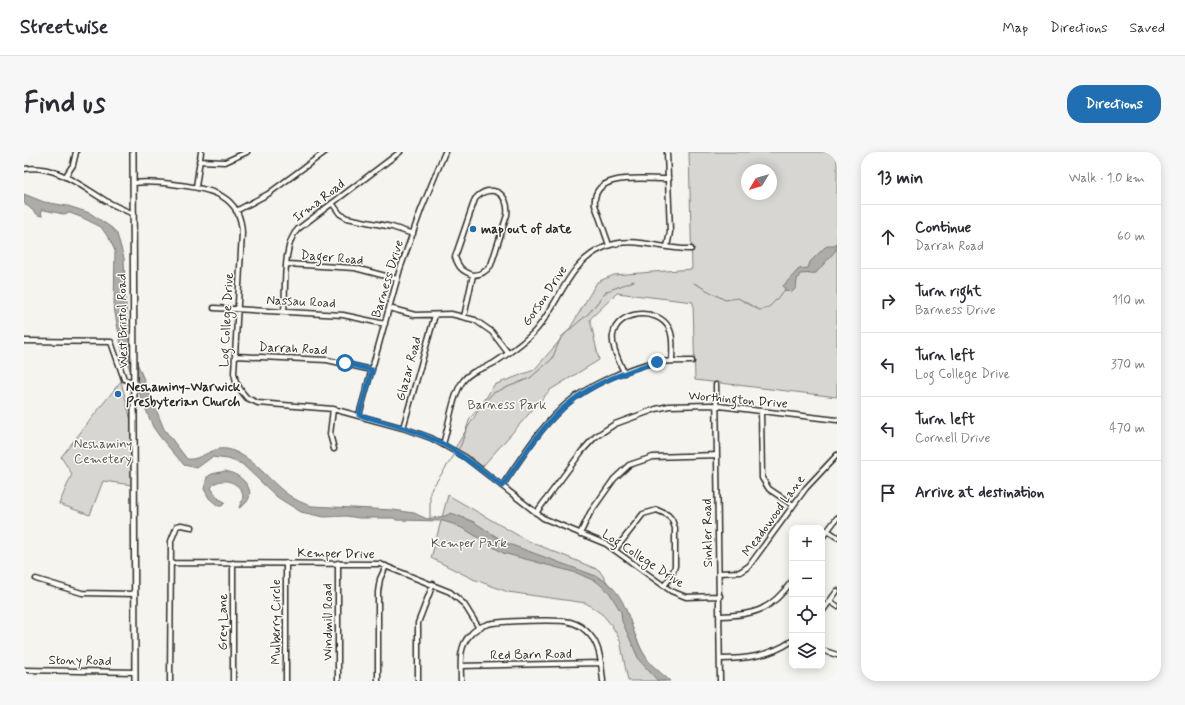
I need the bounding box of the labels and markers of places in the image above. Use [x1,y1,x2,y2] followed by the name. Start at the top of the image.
[481,221,572,238] place label: map out of date
[468,224,478,234] marker: map out of date
[126,379,241,411] place label: Neshaminy-Warwick Presbyterian Church
[113,389,123,399] marker: Neshaminy-Warwick Presbyterian Church

